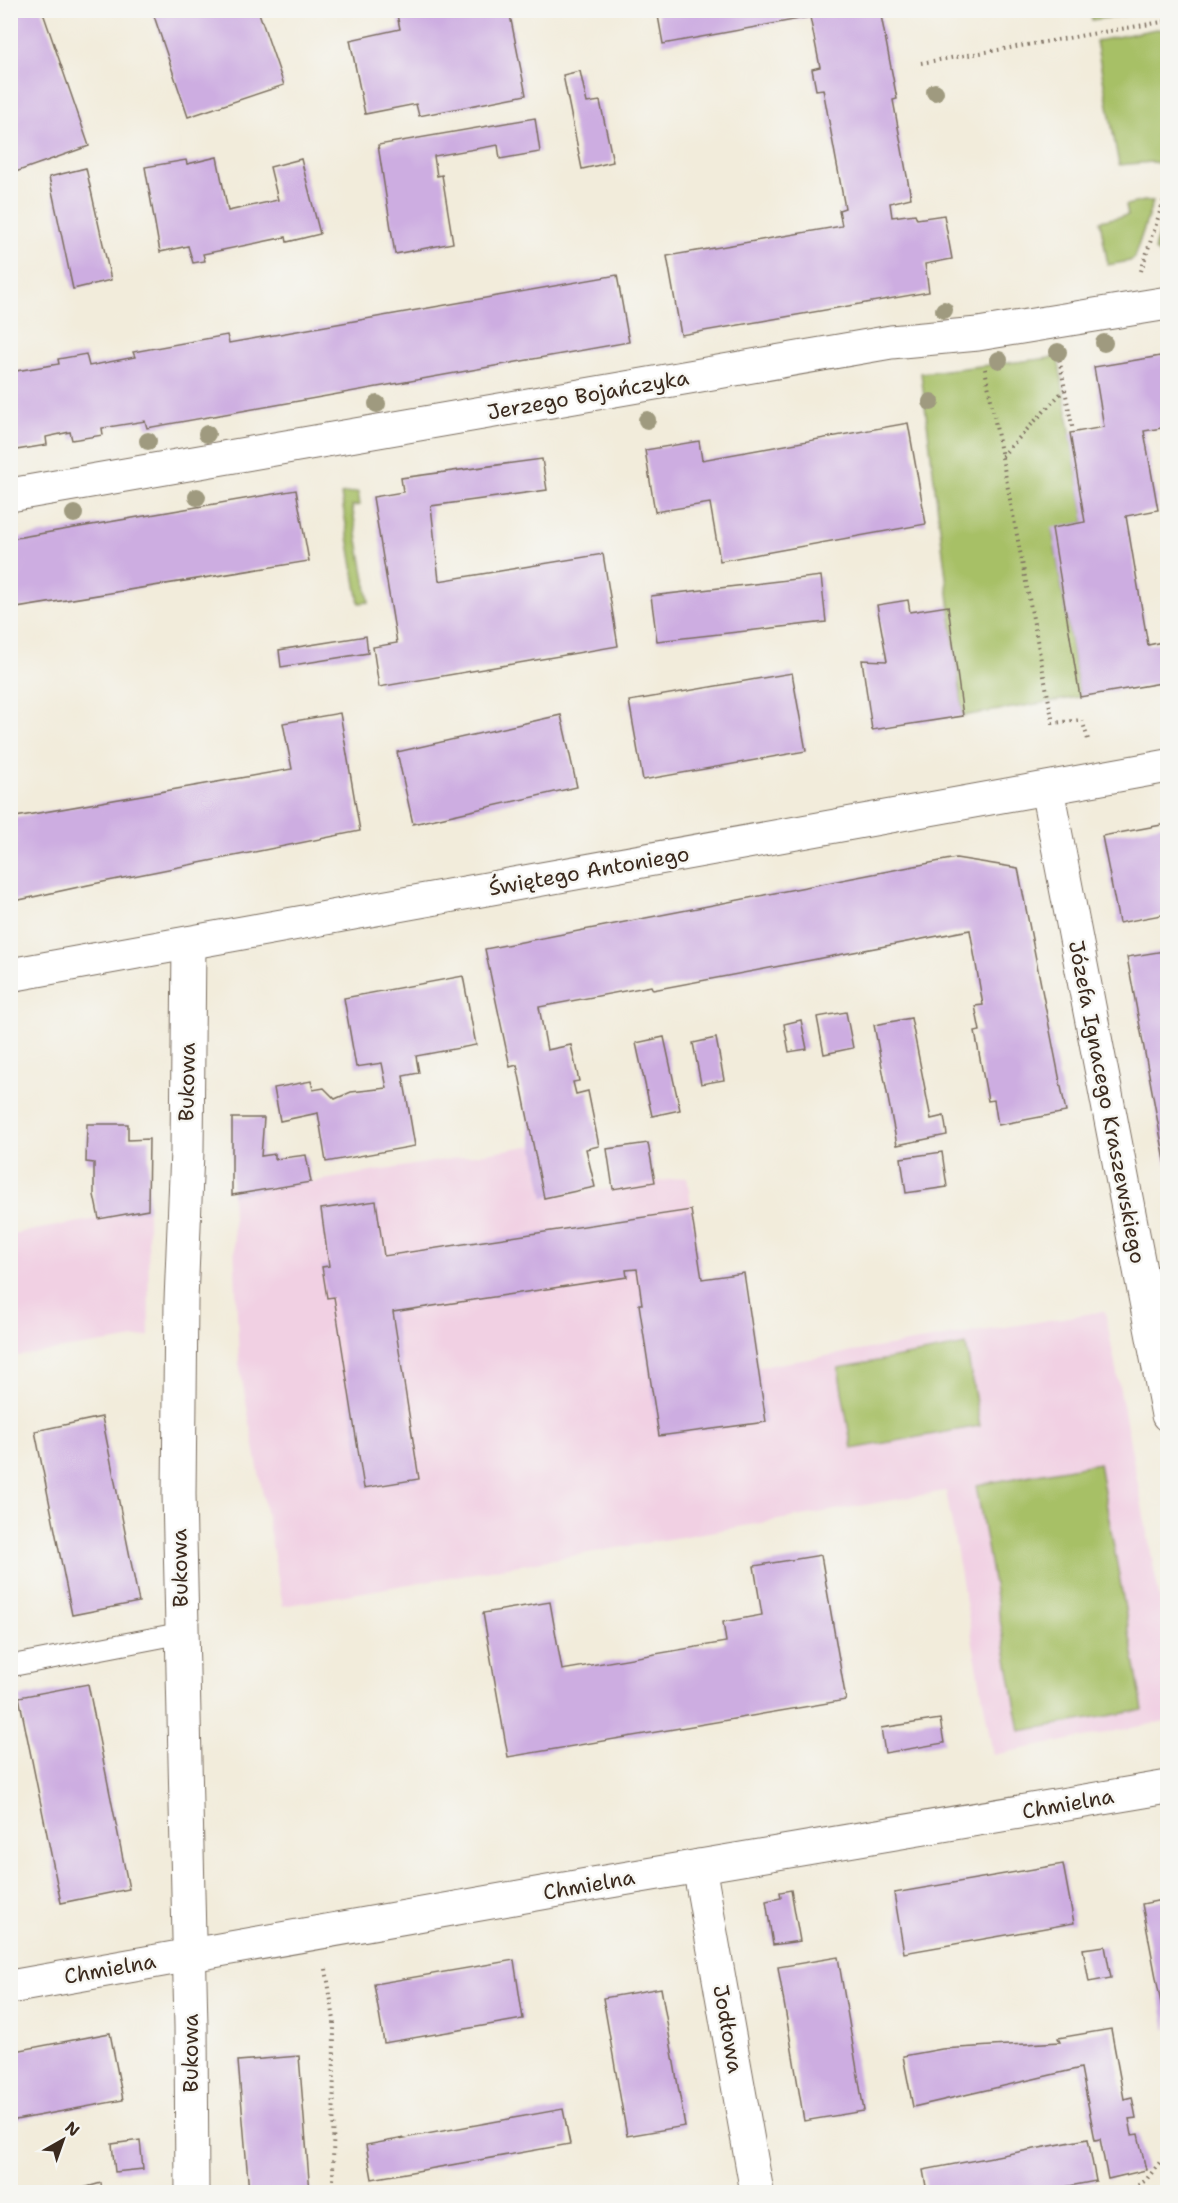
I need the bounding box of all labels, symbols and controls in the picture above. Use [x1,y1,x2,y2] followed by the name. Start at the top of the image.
[485,363,691,427] street label: Jerzego Bojańczyka
[486,839,691,902] street label: Świętego Antoniego
[1062,938,1152,1266] street label: Józefa Ignacego Kraszewskiego
[172,1042,202,1122] street label: Bukowa
[165,1528,195,1608] street label: Bukowa
[1020,1782,1116,1826] street label: Chmielna
[541,1863,637,1907] street label: Chmielna
[62,1947,158,1991] street label: Chmielna
[706,1983,750,2075] street label: Jodłowa
[177,2014,205,2092] street label: Bukowa
[33,2110,93,2170] north arrow
[61,2117,84,2141] text: N

